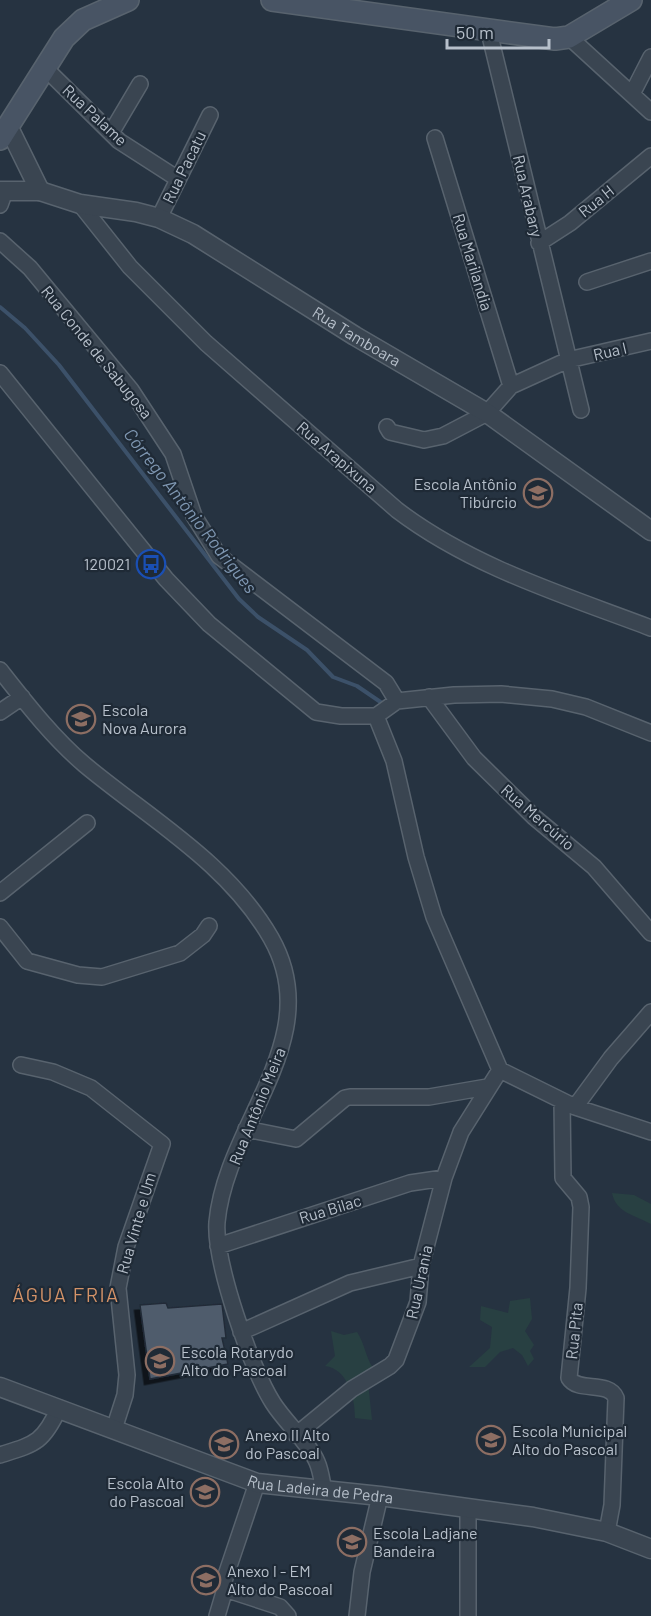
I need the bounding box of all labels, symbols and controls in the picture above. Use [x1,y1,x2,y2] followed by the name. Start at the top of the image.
[447,12,549,50] scale bar
[456,21,494,43] text: 50 m
[59,80,131,149] street label: Rua Palame
[158,127,209,206] street label: Rua Pacatu
[510,153,547,240] street label: Rua Arabary
[574,181,617,221] street label: Rua H
[450,211,497,313] street label: Rua Marilandia
[38,281,157,422] street label: Rua Conde de Sabugosa
[309,302,404,370] street label: Rua Tamboara
[591,337,629,364] street label: Rua I
[294,417,381,496] street label: Rua Arapixuna
[120,423,262,597] water label: Córrego Antônio Rodrigues
[414,474,517,511] place label: Escola Antônio Tibúrcio
[522,477,554,509] school or university icon: Escola Antônio Tibúrcio
[135,548,167,580] bus stop icon: 120021
[84,554,130,573] place label: 120021
[102,700,187,737] place label: Escola Nova Aurora
[65,703,97,735] school or university icon: Escola Nova Aurora
[498,780,579,854] street label: Rua Mercúrio
[224,1044,289,1167] street label: Rua Antônio Meira
[112,1170,159,1276] street label: Rua Vinte e Um
[296,1190,363,1227] street label: Rua Bilac
[401,1243,436,1321] street label: Rua Urania
[12,1282,120,1306] district label: ÁGUA FRIA
[561,1301,586,1360] street label: Rua Pita
[181,1342,294,1379] place label: Escola Rotarydo Alto do Pascoal
[144,1345,176,1377] school or university icon: Escola Rotarydo Alto do Pascoal
[512,1421,627,1458] place label: Escola Municipal Alto do Pascoal
[475,1424,507,1456] school or university icon: Escola Municipal Alto do Pascoal
[245,1425,330,1462] place label: Anexo II Alto do Pascoal
[208,1428,240,1460] school or university icon: Anexo II Alto do Pascoal
[245,1470,394,1507] street label: Rua Ladeira de Pedra
[107,1473,184,1510] place label: Escola Alto do Pascoal
[189,1476,221,1508] school or university icon: Escola Alto do Pascoal
[373,1523,478,1560] place label: Escola Ladjane Bandeira
[336,1526,368,1558] school or university icon: Escola Ladjane Bandeira
[227,1561,333,1598] place label: Anexo I - EM Alto do Pascoal
[190,1564,222,1596] school or university icon: Anexo I - EM Alto do Pascoal

